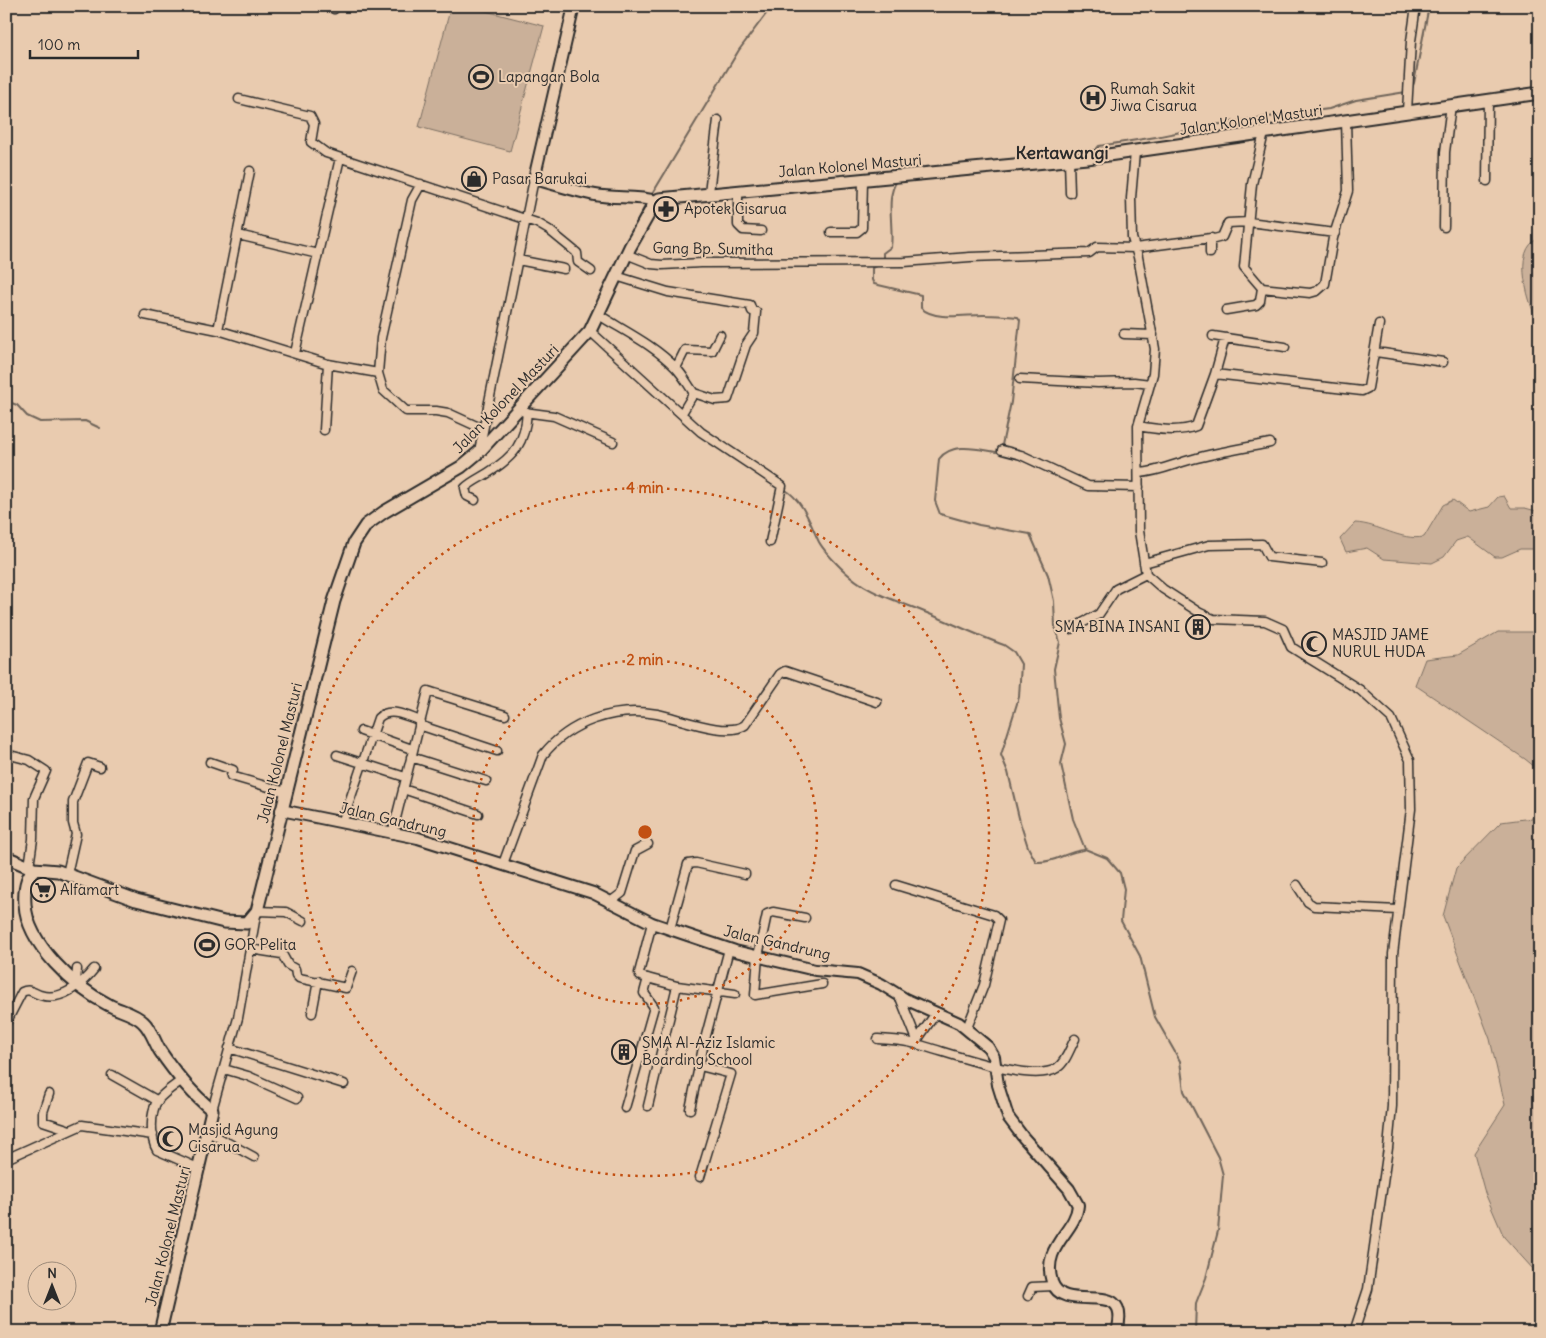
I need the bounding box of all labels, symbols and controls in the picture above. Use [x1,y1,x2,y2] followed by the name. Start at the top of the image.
[30,28,138,60] scale bar
[38,35,80,54] text: 100 m
[468,64,494,90] sports icon: Lapangan Bola
[498,67,600,86] place label: Lapangan Bola
[1110,79,1197,115] place label: Rumah Sakit Jiwa Cisarua
[1080,85,1106,111] hospital icon: Rumah Sakit Jiwa Cisarua
[1178,100,1324,139] street label: Jalan Kolonel Masturi
[1016,141,1109,164] district label: Kertawangi
[777,150,923,181] street label: Jalan Kolonel Masturi
[461,166,487,192] shop icon: Pasar Barukai
[492,169,587,188] place label: Pasar Barukai
[653,196,679,222] pharmacy icon: Apotek Cisarua
[684,199,787,218] place label: Apotek Cisarua
[652,238,774,259] street label: Gang Bp. Sumitha
[449,340,563,457] street label: Jalan Kolonel Masturi
[626,478,664,497] text: 4 min
[1185,614,1211,640] building icon: SMA BINA INSANI
[1055,617,1180,636] place label: SMA BINA INSANI
[1332,625,1429,661] place label: MASJID JAME NURUL HUDA
[1301,631,1327,657] mosque icon: MASJID JAME NURUL HUDA
[627,650,664,669] text: 2 min
[253,681,306,825] street label: Jalan Kolonel Masturi
[338,798,448,841] street label: Jalan Gandrung
[636,823,654,841] centre of rings
[30,877,56,903] supermarket icon: Alfamart
[60,880,119,899] place label: Alfamart
[722,921,832,964] street label: Jalan Gandrung
[194,932,220,958] sports icon: GOR Pelita
[224,935,297,954] place label: GOR Pelita
[642,1033,776,1069] place label: SMA Al-Aziz Islamic Boarding School
[611,1039,637,1065] building icon: SMA Al-Aziz Islamic Boarding School
[188,1120,278,1156] place label: Masjid Agung Cisarua
[157,1126,183,1152] mosque icon: Masjid Agung Cisarua
[141,1164,194,1308] street label: Jalan Kolonel Masturi
[28,1260,78,1310] north arrow
[47,1264,57,1282] text: N

